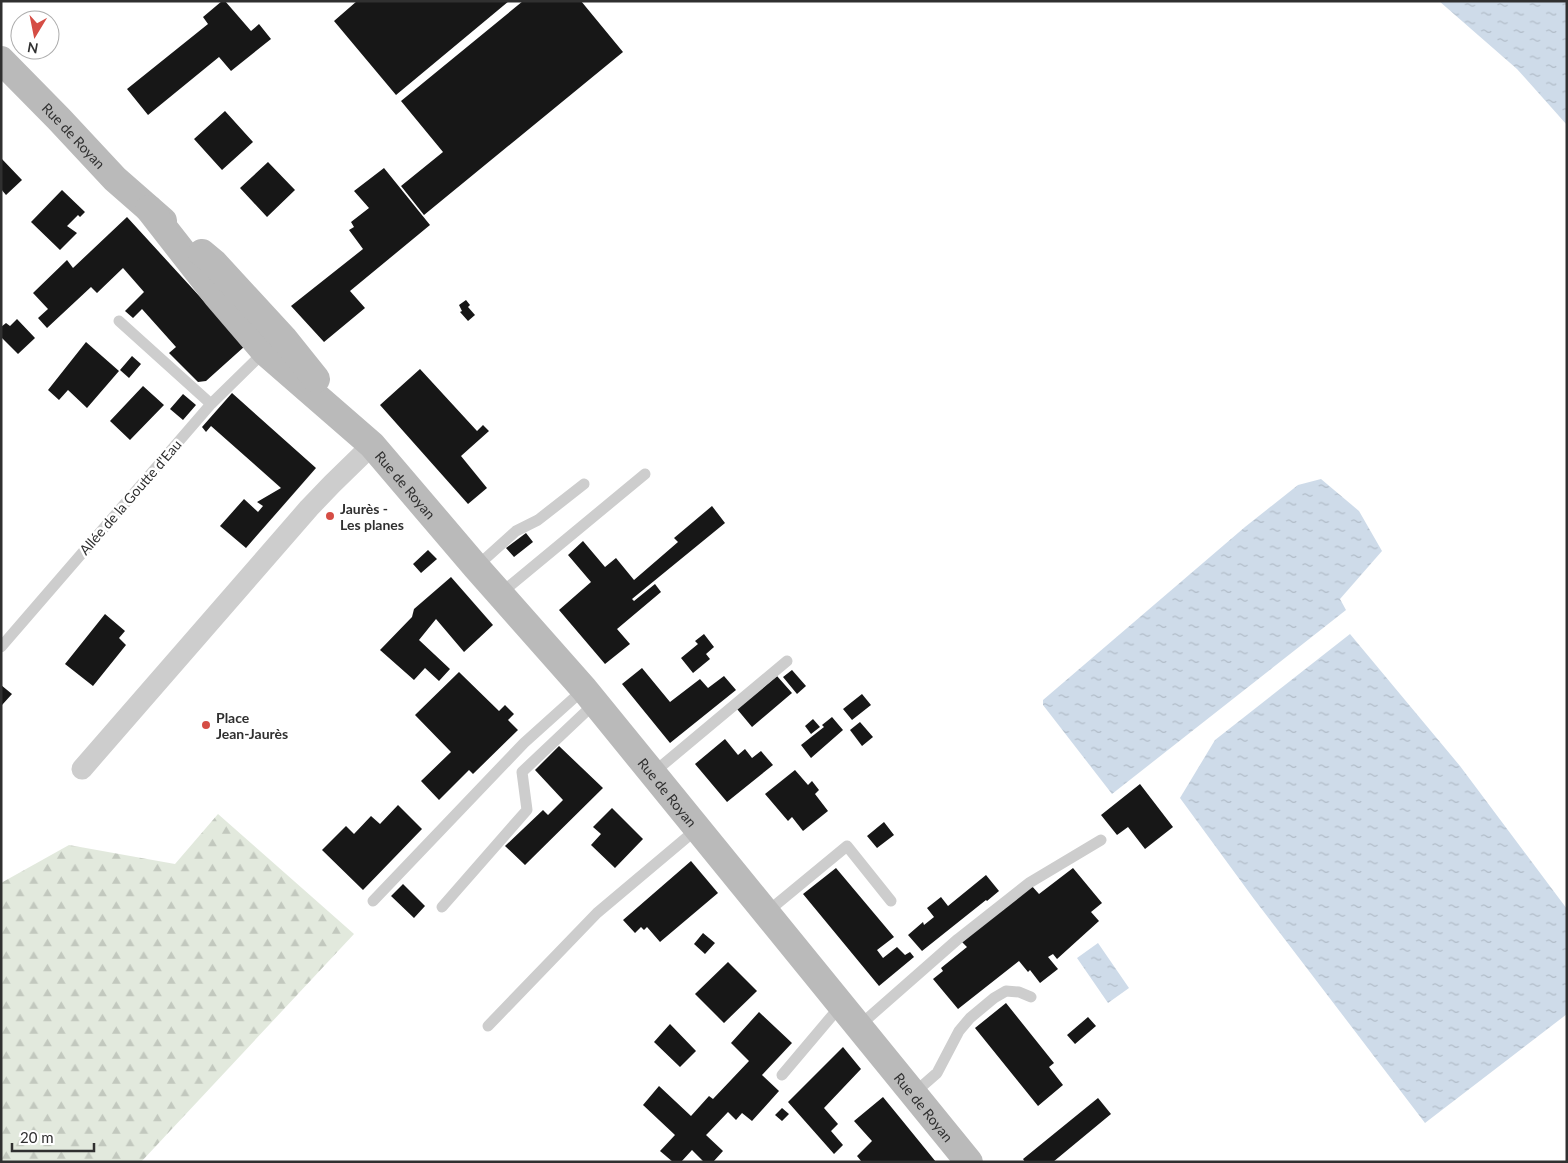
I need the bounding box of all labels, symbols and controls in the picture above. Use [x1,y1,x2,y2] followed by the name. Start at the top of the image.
[10,10,60,60] north arrow
[26,39,39,58] text: N
[39,99,109,172] street label: Rue de Royan
[75,436,185,558] street label: Allée de la Goutte d'Eau
[372,447,440,522] street label: Rue de Royan
[340,500,404,533] place label: Jaurès - Les planes
[324,510,336,522] marker: Jaurès - Les planes
[216,709,288,742] place label: Place Jean-Jaurès
[200,719,212,731] marker: Place Jean-Jaurès
[635,754,701,830] street label: Rue de Royan
[891,1069,957,1145] street label: Rue de Royan
[12,1120,95,1152] scale bar
[20,1128,54,1146] text: 20 m

